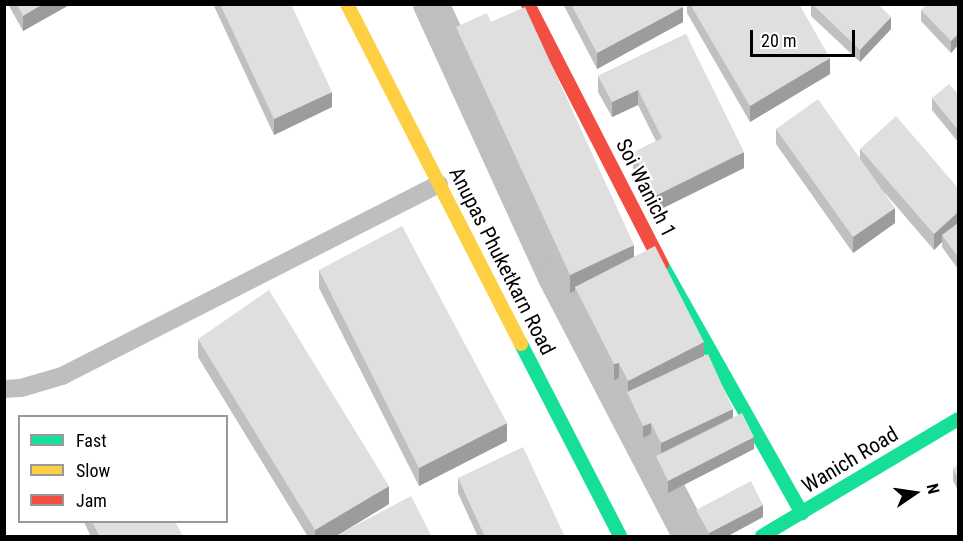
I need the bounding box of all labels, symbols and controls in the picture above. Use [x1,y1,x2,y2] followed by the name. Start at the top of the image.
[753,18,858,56] scale bar
[761,30,796,51] text: 20 m
[611,135,681,241] street label: Soi Wanich 1
[444,163,560,359] street label: Anupas Phuketkarn Road
[18,415,228,523] legend
[797,422,903,498] street label: Wanich Road
[76,430,107,451] text: Fast
[76,460,110,481] text: Slow
[885,463,945,523] north arrow
[923,482,943,496] text: N
[76,490,107,511] text: Jam

